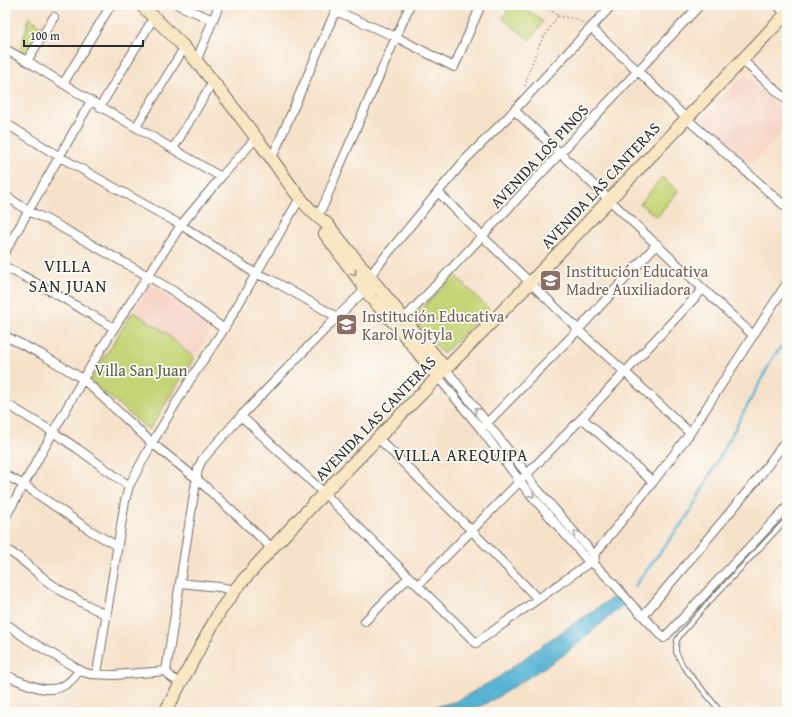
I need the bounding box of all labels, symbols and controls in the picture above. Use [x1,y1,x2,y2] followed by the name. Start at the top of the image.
[24,22,143,48] scale bar
[30,27,60,44] text: 100 m
[484,98,594,214] street label: AVENIDA LOS PINOS
[535,116,665,254] street label: AVENIDA LAS CANTERAS
[29,253,107,298] district label: VILLA SAN JUAN
[566,259,709,301] place label: Institución Educativa Madre Auxiliadora
[537,267,563,293] school or university icon: Institución Educativa Madre Auxiliadora
[349,268,356,275] one-way arrow
[362,304,505,346] place label: Institución Educativa Karol Wojtyla
[334,312,360,338] school or university icon: Institución Educativa Karol Wojtyla
[309,350,441,486] street label: AVENIDA LAS CANTERAS
[94,358,188,382] park label: Villa San Juan
[475,408,482,415] one-way arrow
[394,442,528,467] district label: VILLA AREQUIPA
[527,490,534,498] one-way arrow
[573,531,580,538] one-way arrow

